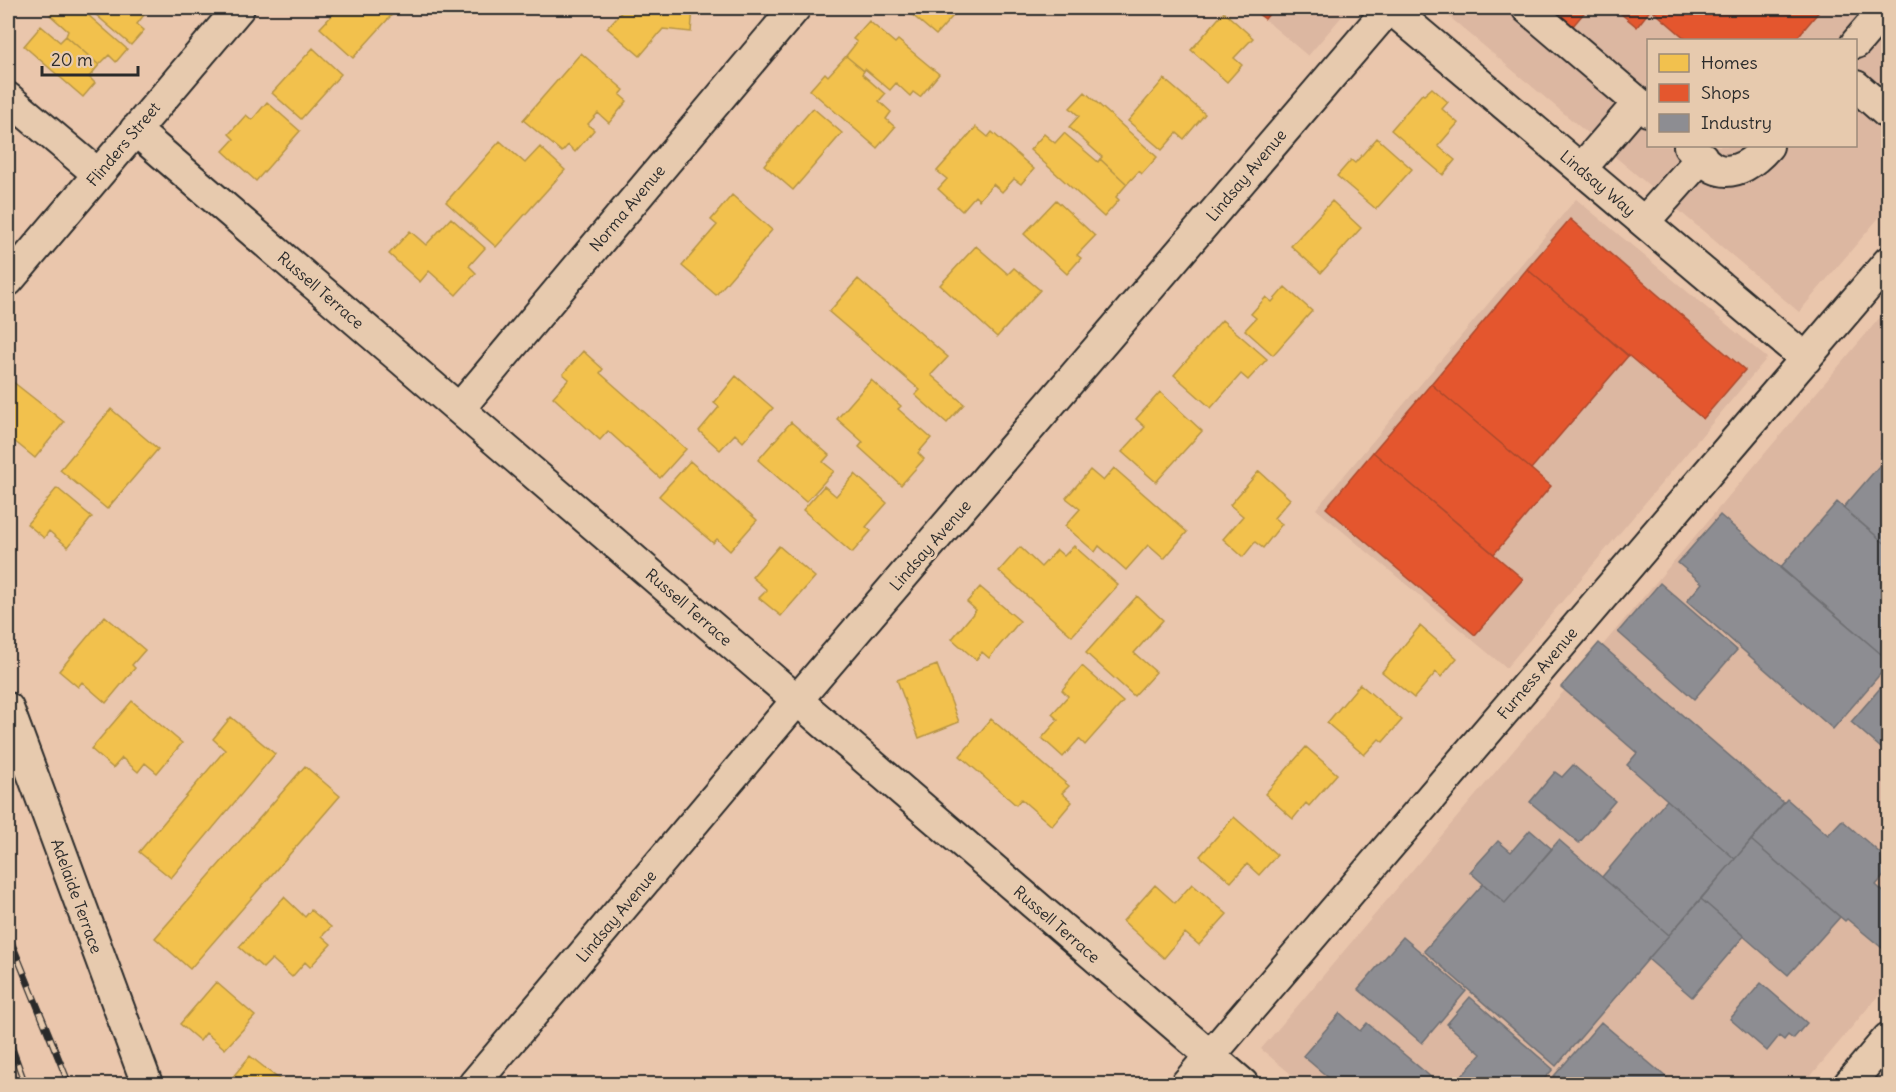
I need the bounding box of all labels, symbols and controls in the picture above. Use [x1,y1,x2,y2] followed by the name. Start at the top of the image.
[42,39,138,77] scale bar
[1647,39,1857,147] legend
[51,48,93,71] text: 20 m
[1701,51,1758,74] text: Homes
[1701,81,1750,104] text: Shops
[82,97,164,190] street label: Flinders Street
[1701,111,1772,134] text: Industry
[1202,125,1290,225] street label: Lindsay Avenue
[1556,146,1640,220] street label: Lindsay Way
[585,161,669,255] street label: Norma Avenue
[274,247,368,333] street label: Russell Terrace
[885,495,975,595] street label: Lindsay Avenue
[642,564,736,650] street label: Russell Terrace
[1493,623,1581,723] street label: Furness Avenue
[47,836,107,956] street label: Adelaide Terrace
[572,866,660,966] street label: Lindsay Avenue
[1010,881,1104,967] street label: Russell Terrace

